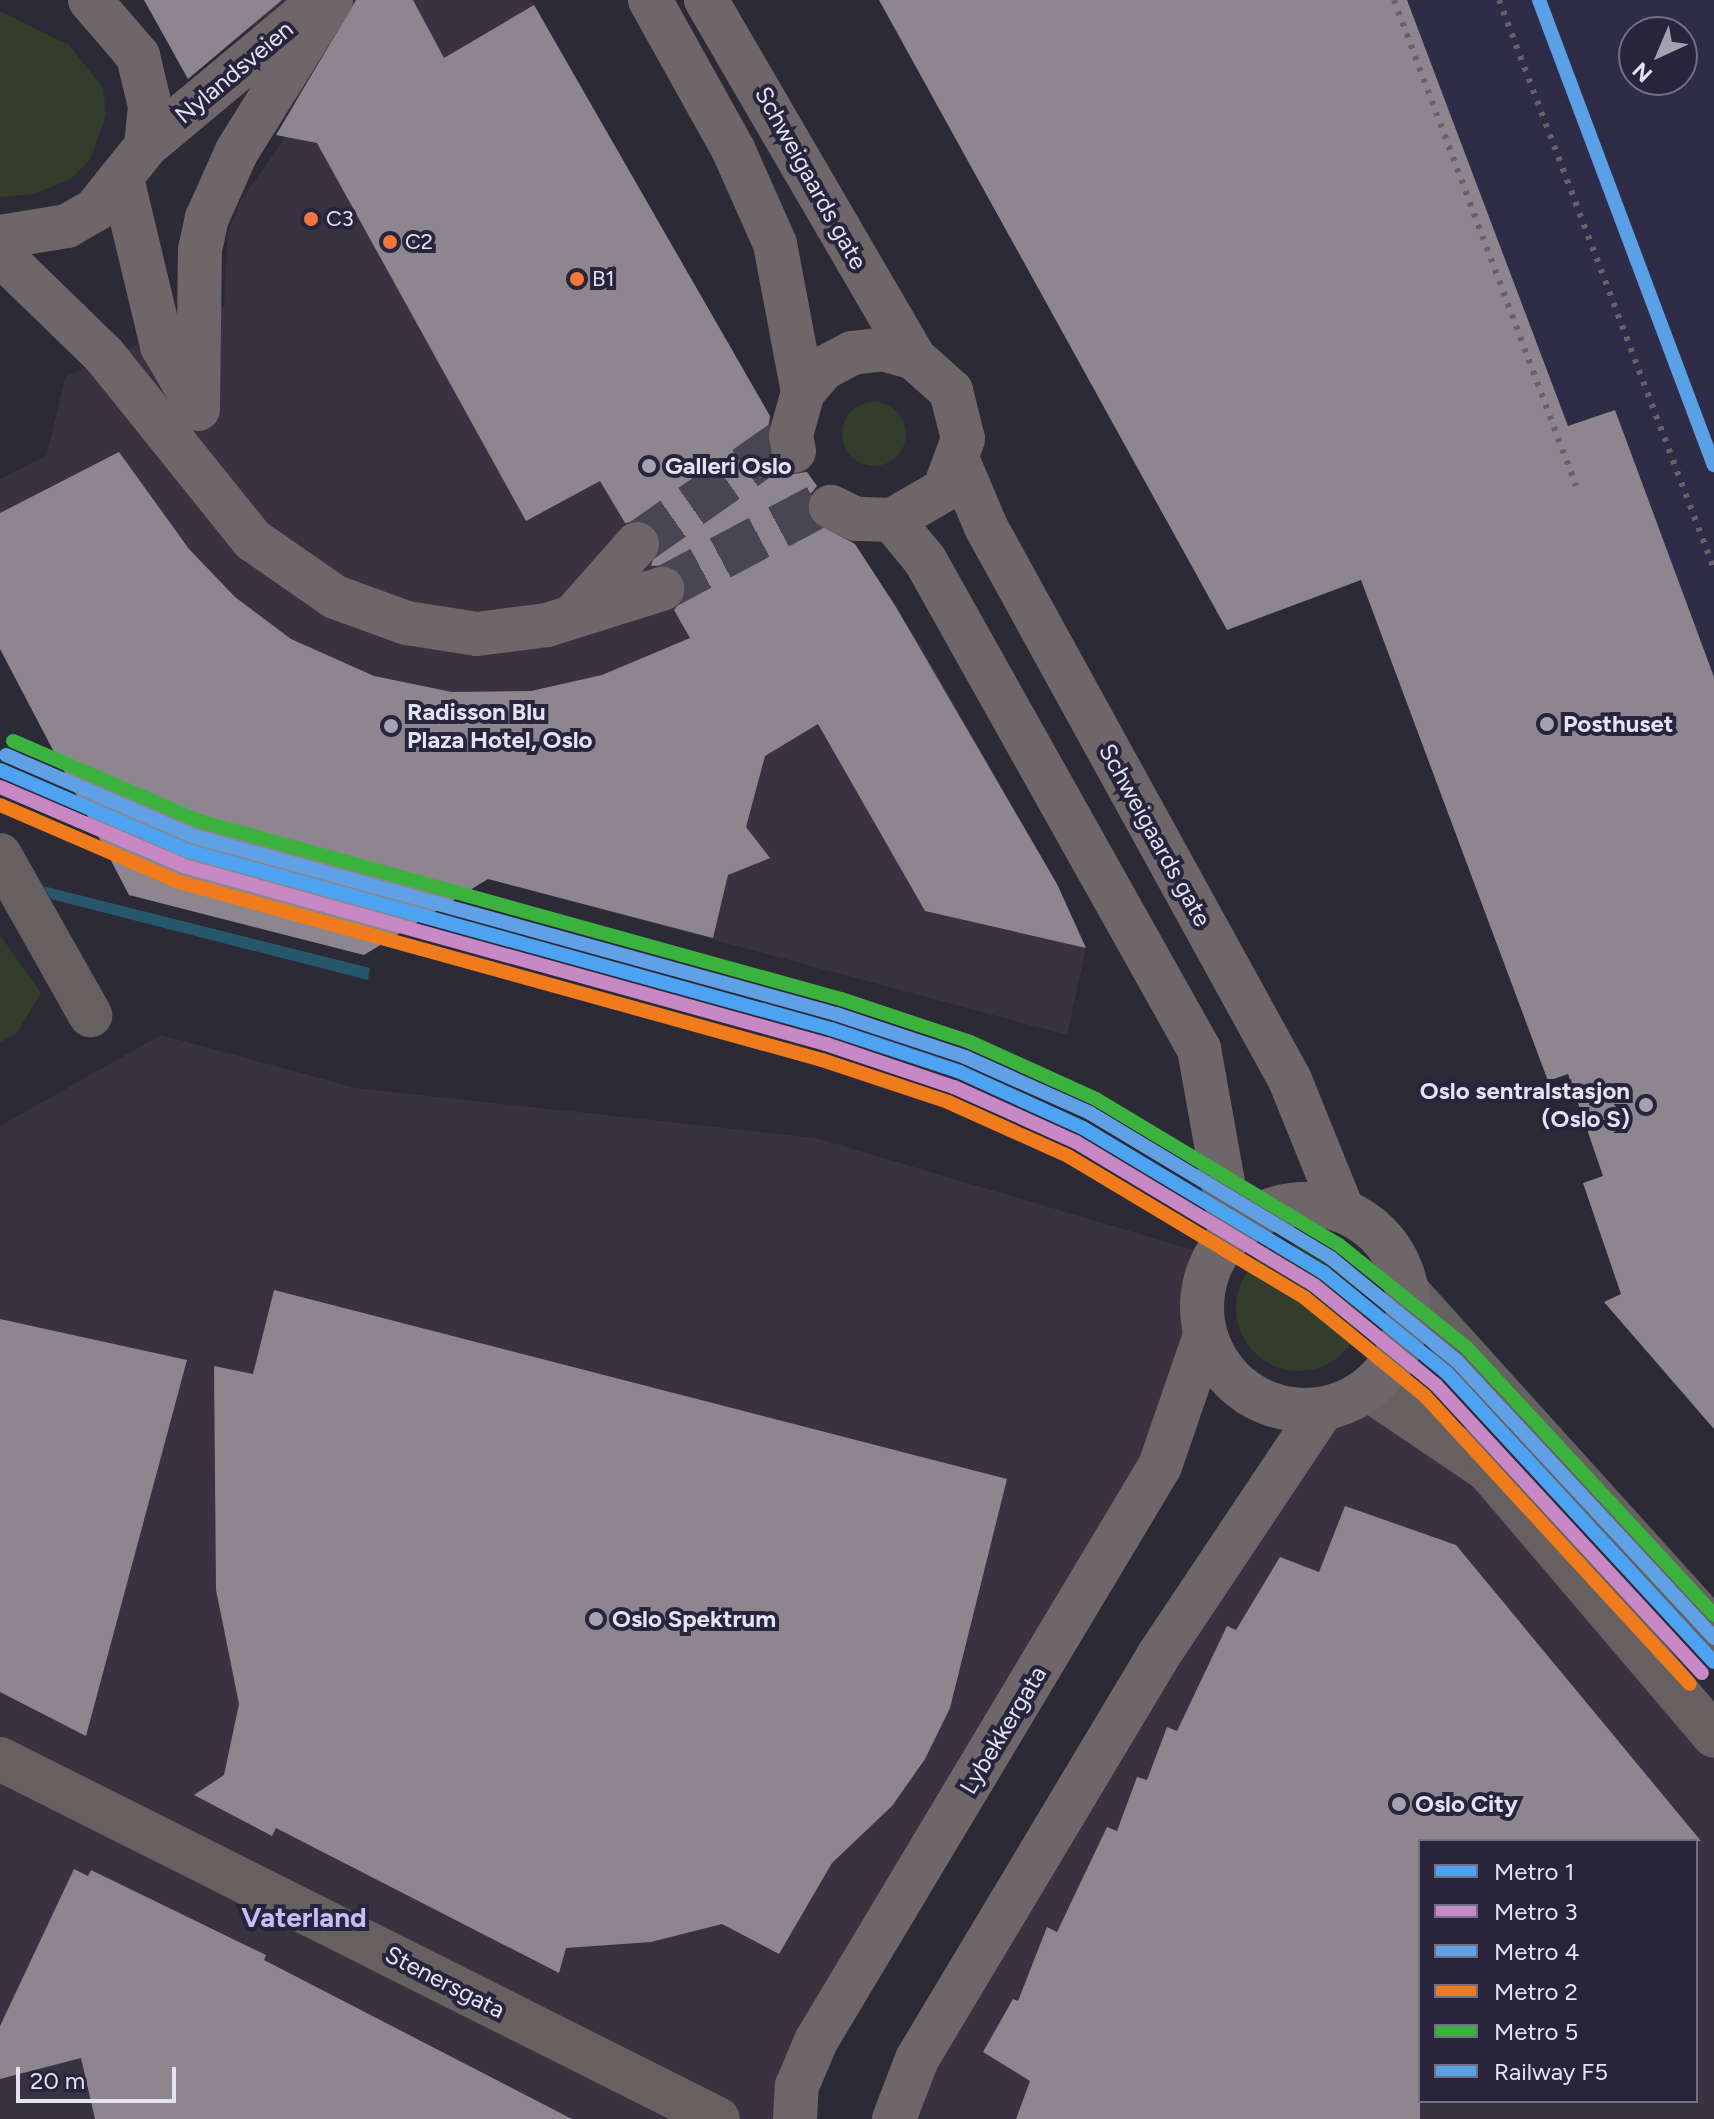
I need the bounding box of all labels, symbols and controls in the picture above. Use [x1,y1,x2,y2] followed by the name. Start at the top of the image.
[169,14,299,130] street label: Nylandsveien
[1618,16,1698,96] north arrow
[1627,57,1658,88] text: N
[749,82,873,274] street label: Schweigaards gate
[326,206,354,232] place label: C3
[303,211,319,227] marker: C3
[405,229,433,255] place label: C2
[382,234,398,250] marker: C2
[592,266,615,292] place label: B1
[569,271,585,287] marker: B1
[665,452,792,480] place label: Galleri Oslo
[640,457,658,475] marker: Galleri Oslo
[407,698,592,754] place label: Radisson Blu Plaza Hotel, Oslo
[1563,710,1673,738] place label: Posthuset
[1538,715,1556,733] marker: Posthuset
[382,717,400,735] marker: Radisson Blu Plaza Hotel, Oslo
[1093,739,1217,931] street label: Schweigaards gate
[1420,1077,1630,1133] place label: Oslo sentralstasjon (Oslo S)
[1637,1096,1655,1114] marker: Oslo sentralstasjon (Oslo S)
[612,1605,776,1633] place label: Oslo Spektrum
[587,1610,605,1628] marker: Oslo Spektrum
[954,1661,1052,1799] street label: Lybekkergata
[1415,1790,1518,1818] place label: Oslo City
[1390,1795,1408,1813] marker: Oslo City
[1418,1839,1698,2103] legend
[1494,1857,1574,1886] text: Metro 1
[1494,1897,1578,1926] text: Metro 3
[241,1900,367,1934] district label: Vaterland
[1494,1937,1579,1966] text: Metro 4
[380,1940,510,2024] street label: Stenersgata
[1494,1977,1578,2006] text: Metro 2
[1494,2017,1578,2046] text: Metro 5
[20,2051,180,2101] scale bar
[1494,2057,1608,2086] text: Railway F5
[30,2066,85,2095] text: 20 m

